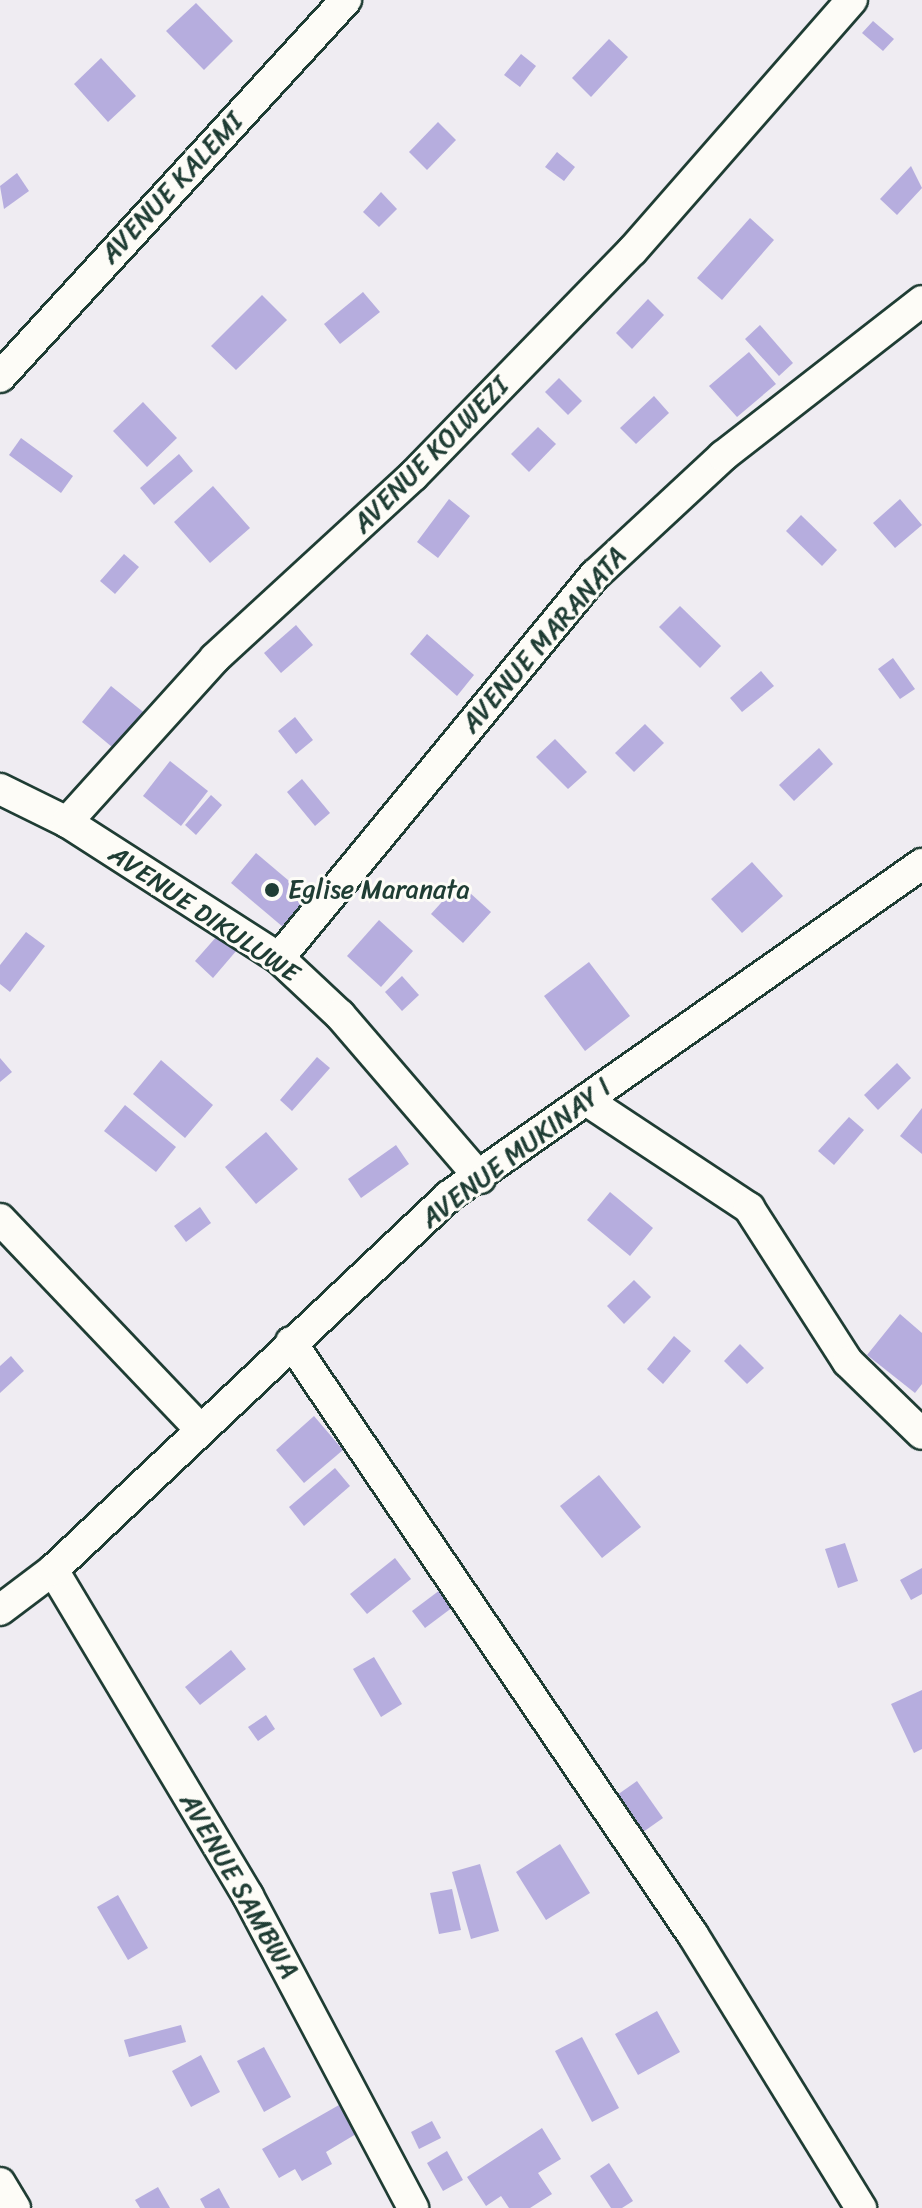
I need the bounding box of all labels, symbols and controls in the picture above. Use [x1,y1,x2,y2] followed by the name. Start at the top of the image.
[95,107,249,269] street label: AVENUE KALEMI
[347,371,515,539] street label: AVENUE KOLWEZI
[454,540,634,740] street label: AVENUE MARANATA
[102,838,306,990] street label: AVENUE DIKULUWE
[288,874,470,906] place label: Eglise Maranata
[263,881,281,899] marker: Eglise Maranata
[414,1071,618,1235] street label: AVENUE MUKINAY I
[173,1787,305,1985] street label: AVENUE SAMBWA

